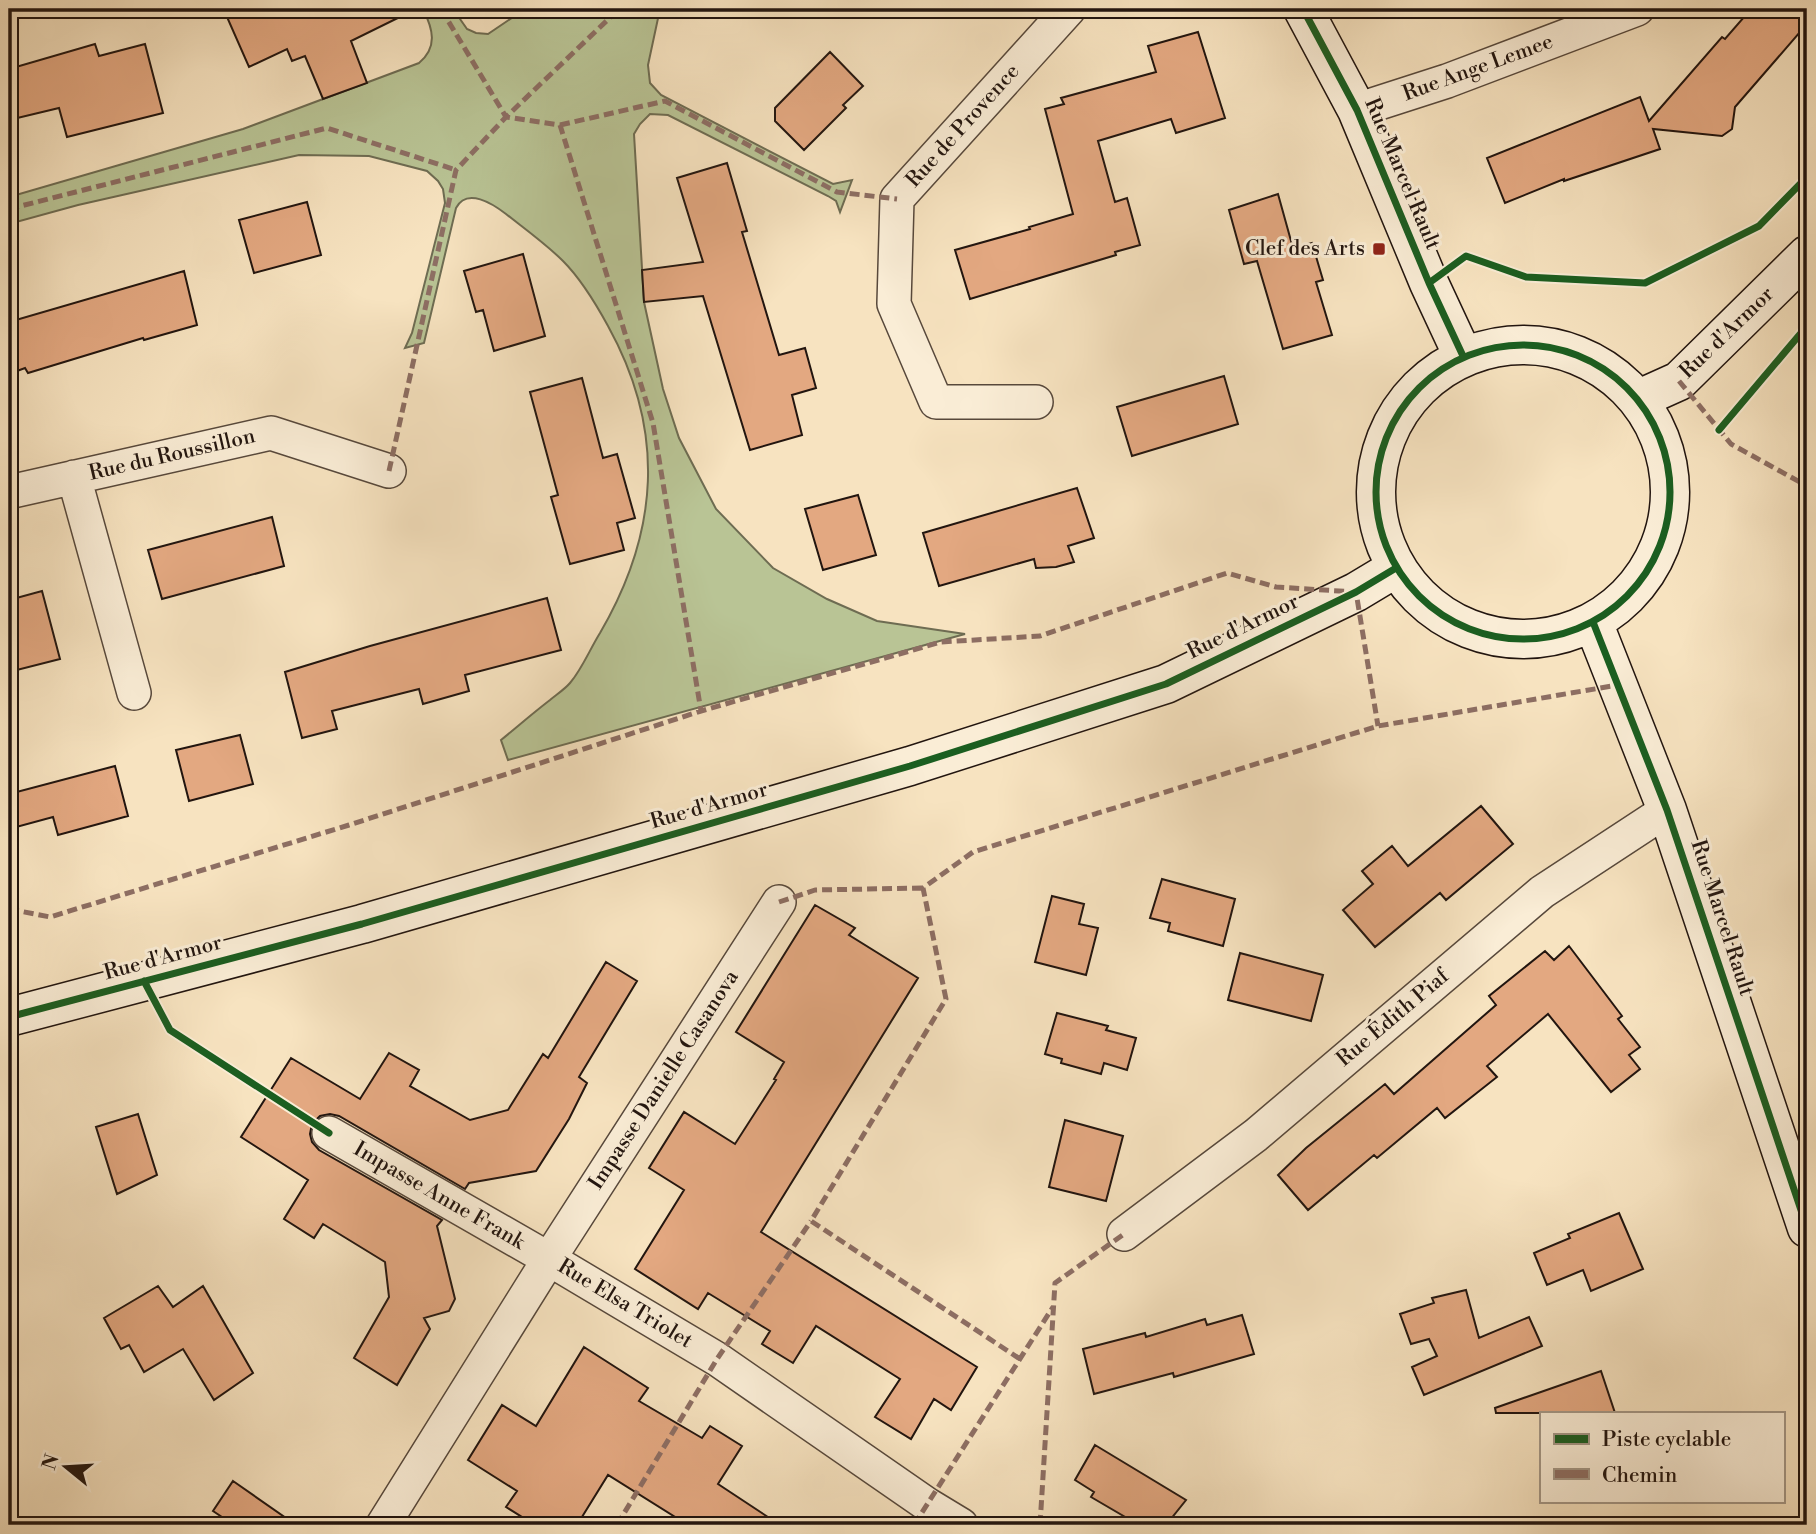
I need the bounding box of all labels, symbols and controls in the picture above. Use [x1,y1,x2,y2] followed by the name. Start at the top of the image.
[1399,29,1557,107] street label: Rue Ange Lemee
[901,59,1025,193] street label: Rue de Provence
[1358,94,1446,254] street label: Rue Marcel Rault
[1245,236,1365,262] place label: Clef des Arts
[1371,241,1387,257] marker: Clef des Arts
[1674,282,1780,384] street label: Rue d'Armor
[86,423,258,487] street label: Rue du Roussillon
[1183,589,1303,665] street label: Rue d'Armor
[647,777,771,835] street label: Rue d'Armor
[1685,837,1760,1000] street label: Rue Marcel Rault
[101,930,225,986] street label: Rue d'Armor
[1330,961,1455,1073] street label: Rue Édith Piaf
[583,965,745,1195] street label: Impasse Danielle Casanova
[349,1136,530,1256] street label: Impasse Anne Frank
[553,1254,698,1355] street label: Rue Elsa Triolet
[1540,1412,1784,1502] legend
[1602,1427,1731,1453] text: Piste cyclable
[32,1432,102,1502] north arrow
[37,1451,65,1473] text: N
[1602,1463,1678,1489] text: Chemin

